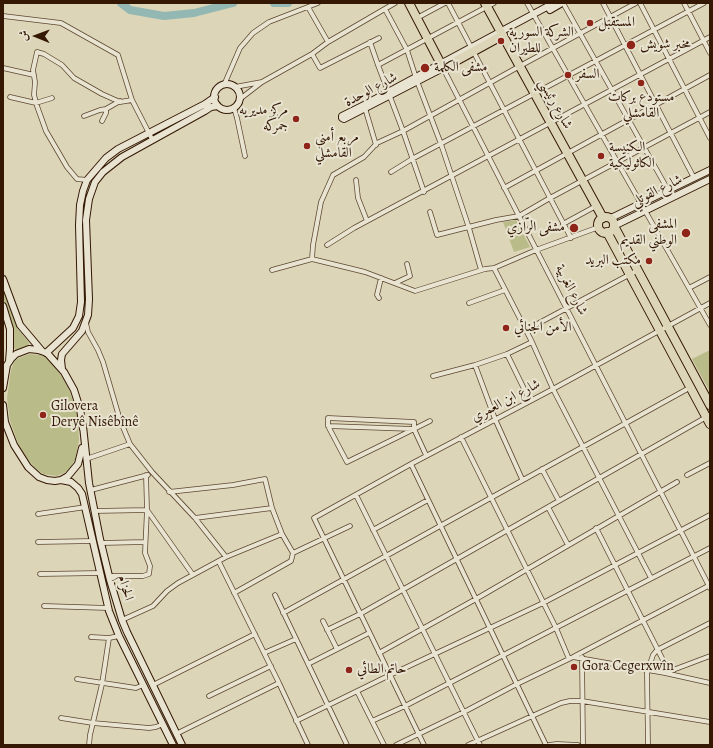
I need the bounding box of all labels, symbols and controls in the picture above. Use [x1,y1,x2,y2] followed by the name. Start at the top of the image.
[598,15,635,31] place label: المستقبل
[16,16,56,56] north arrow
[585,18,595,28] marker: المستقبل
[509,25,574,58] place label: الشركة السورية للطيران
[16,30,31,41] text: ش
[496,36,506,46] marker: الشركة السورية للطيران
[640,37,691,53] place label: مخبر شويش
[625,39,637,51] marker: مخبر شويش
[434,60,488,76] place label: مشفى الكلمة
[419,62,431,74] marker: مشفى الكلمة
[576,67,600,83] place label: السفر
[342,69,400,111] street label: شارع الوحدة
[563,70,573,80] marker: السفر
[534,76,576,132] street label: شارع رئيسي
[636,78,646,88] marker: مستودع بركات القامشلي
[608,90,674,122] place label: مستودع بركات القامشلي
[239,103,288,136] place label: مركز مديريه جمركه
[291,114,301,124] marker: مركز مديريه جمركه
[315,130,359,162] place label: مربع أمني القامشلي
[609,140,655,172] place label: الكنيسة الكاثوليكية
[302,141,312,151] marker: مربع أمني القامشلي
[596,151,606,161] marker: الكنيسة الكاثوليكية
[629,171,685,211] street label: شارع القوتلي
[620,217,677,250] place label: المشفى الوطني القديم
[507,220,565,236] place label: مشفى الرّازي
[568,222,580,234] marker: مشفى الرّازي
[680,227,692,239] marker: المشفى الوطني القديم
[585,253,641,269] place label: مكتب البريد
[644,256,654,266] marker: مكتب البريد
[551,262,591,318] street label: شارع الغربية
[514,320,572,336] place label: الأمن الجنائي
[501,323,511,333] marker: الأمن الجنائي
[469,376,543,426] street label: شارع ابن العمري
[51,399,139,432] place label: Gilovera Deryê Nisêbînê
[38,410,48,420] marker: Gilovera Deryê Nisêbînê
[113,573,137,603] street label: الحزام
[582,659,674,675] place label: Gora Cegerxwîn
[357,662,406,678] place label: حاتم الطائي
[569,662,579,672] marker: Gora Cegerxwîn
[344,665,354,675] marker: حاتم الطائي

